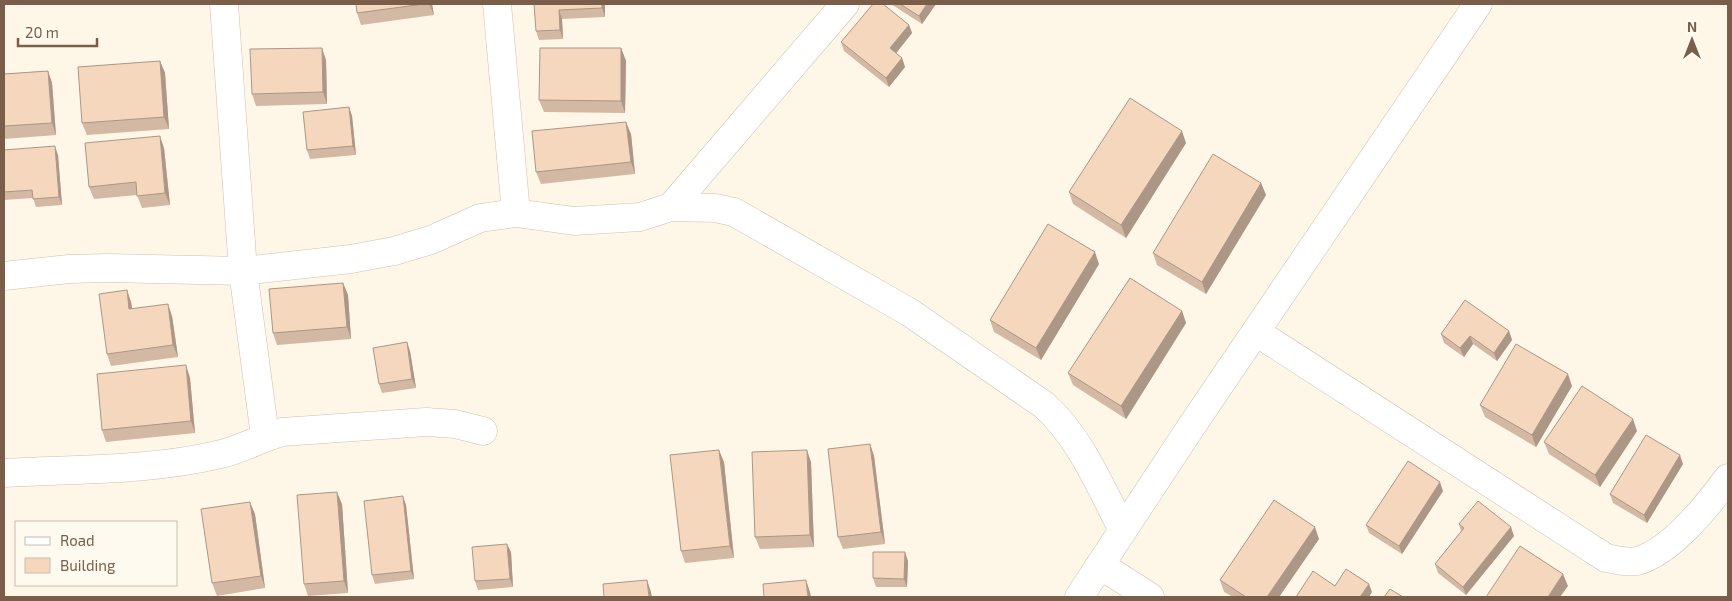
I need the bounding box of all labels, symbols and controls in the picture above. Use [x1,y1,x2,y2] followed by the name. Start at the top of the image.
[18,15,96,47] scale bar
[1667,15,1717,65] north arrow
[1687,18,1697,35] text: N
[25,23,59,41] text: 20 m
[15,521,178,586] legend
[60,531,95,549] text: Road
[60,556,116,574] text: Building

